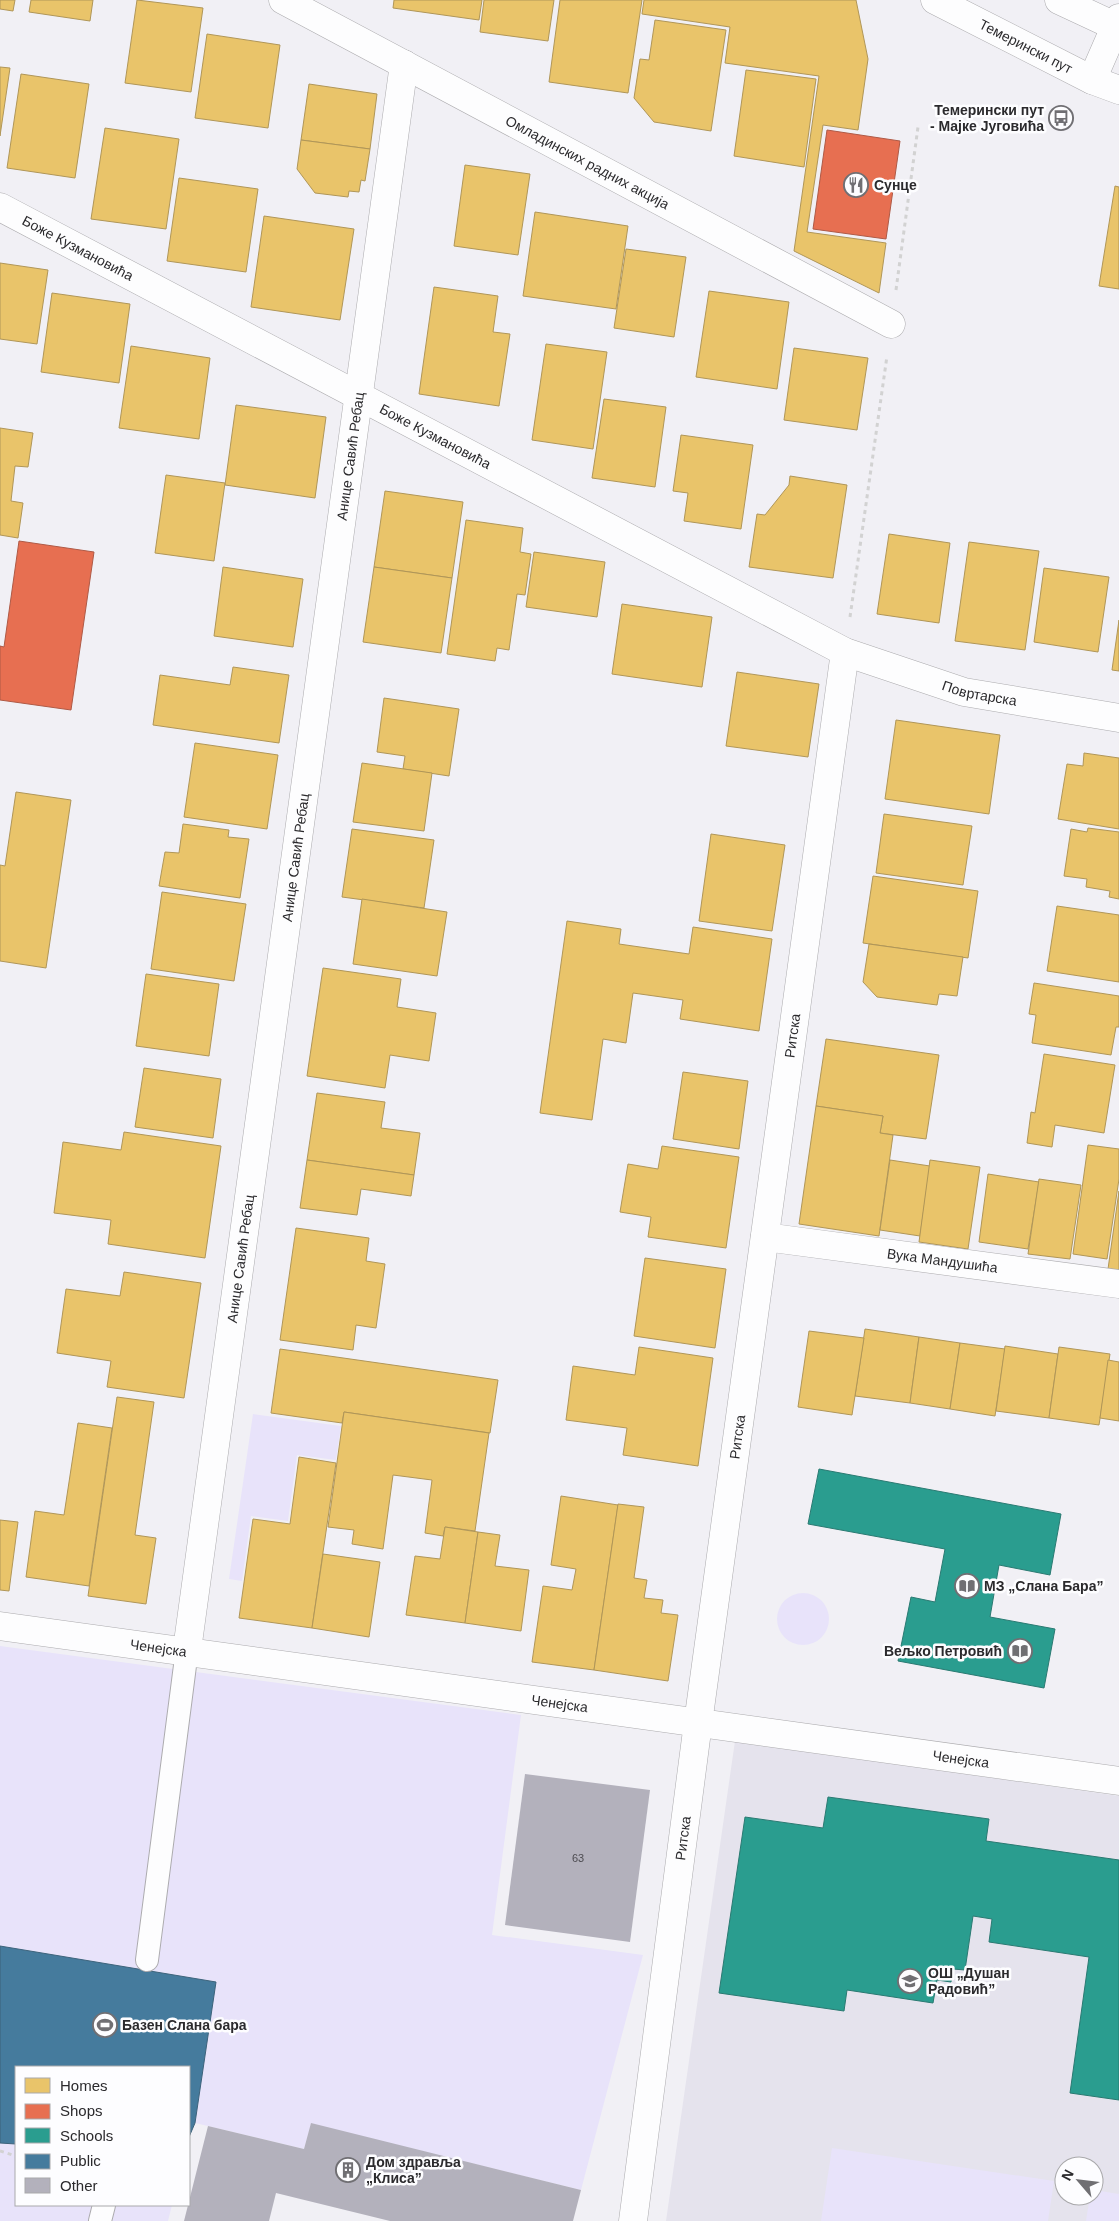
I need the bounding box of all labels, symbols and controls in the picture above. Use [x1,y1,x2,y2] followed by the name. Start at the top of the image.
[977,16,1076,77] street label: Темерински пут
[930,102,1044,134] place label: Темерински пут - Мајке Југовића
[1048,105,1074,131] bus stop icon: Темерински пут - Мајке Југовића
[503,112,672,212] street label: Омладинских радних акција
[843,172,869,198] restaurant icon: Сунце
[874,177,917,193] place label: Сунце
[20,212,136,284] street label: Боже Кузмановића
[334,391,367,521] street label: Анице Савић Ребац
[377,400,494,472] street label: Боже Кузмановића
[940,677,1018,709] street label: Повртарска
[279,792,312,923] street label: Анице Савић Ребац
[781,1012,803,1059] street label: Ритска
[224,1193,257,1324] street label: Анице Савић Ребац
[886,1245,999,1276] street label: Вука Мандушића
[726,1413,748,1460] street label: Ритска
[954,1573,980,1599] library icon: МЗ „Слана Бара”
[984,1578,1103,1594] place label: МЗ „Слана Бара”
[129,1636,188,1660] street label: Ченејска
[1007,1638,1033,1664] library icon: Вељко Петровић
[884,1643,1002,1659] place label: Вељко Петровић
[530,1692,589,1715] street label: Ченејска
[931,1747,990,1771] street label: Ченејска
[672,1815,694,1861] street label: Ритска
[572,1852,584,1864] house number: 63
[928,1965,1010,1997] place label: ОШ „Душан Радовић”
[897,1968,923,1994] school or university icon: ОШ „Душан Радовић”
[92,2012,118,2038] sports icon: Базен Слана бара
[122,2017,247,2033] place label: Базен Слана бара
[15,2066,190,2206] legend
[60,2077,108,2094] text: Homes
[60,2102,103,2119] text: Shops
[60,2127,113,2144] text: Schools
[60,2152,101,2169] text: Public
[366,2154,461,2186] place label: Дом здравља „Клиса”
[1054,2156,1104,2206] north arrow
[335,2157,361,2183] building icon: Дом здравља „Клиса”
[1058,2167,1077,2183] text: N
[60,2177,98,2194] text: Other

